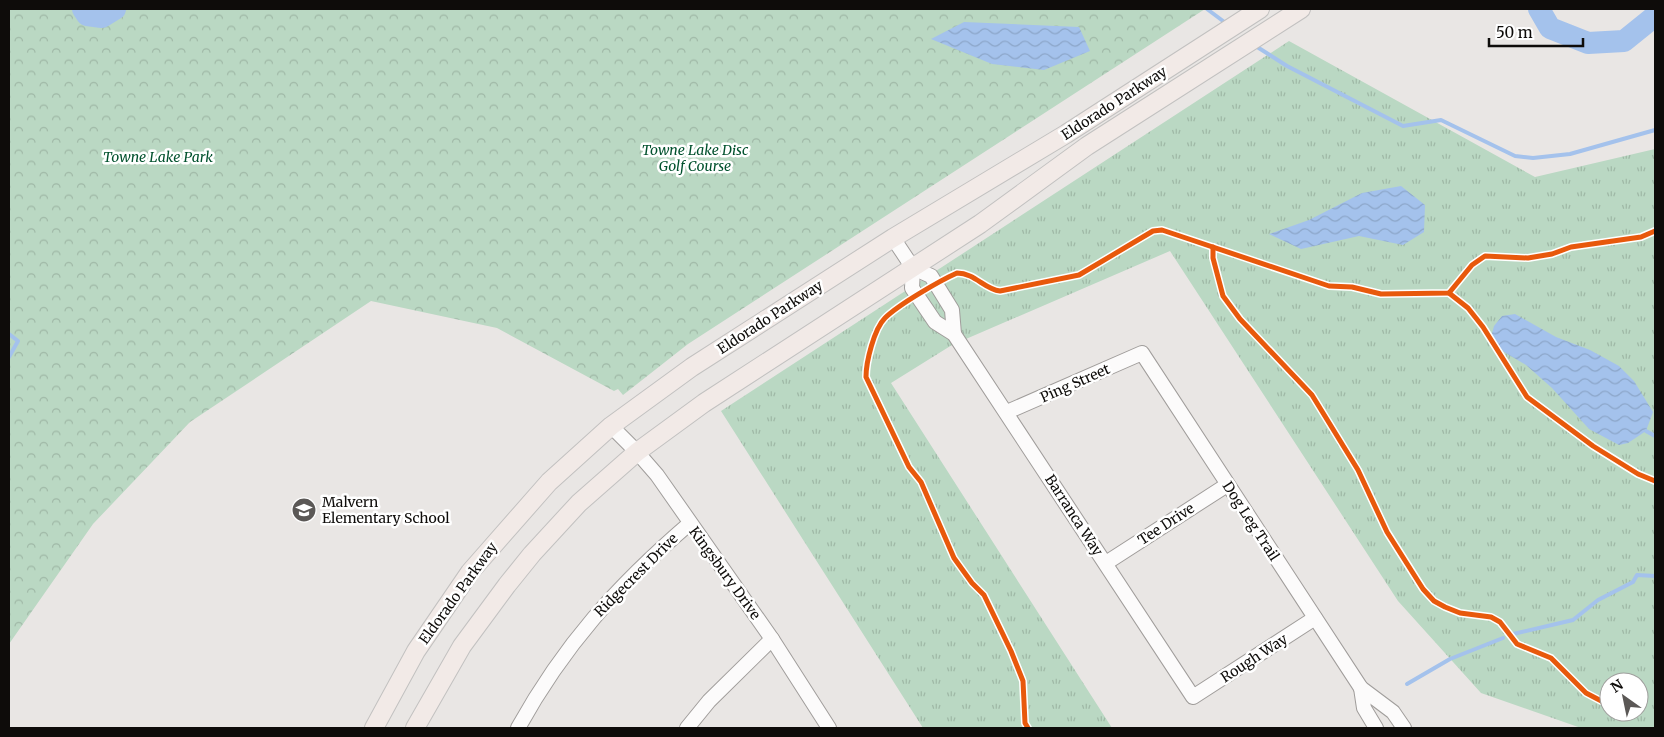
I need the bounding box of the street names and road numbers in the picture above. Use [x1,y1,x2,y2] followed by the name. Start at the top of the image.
[1058,62,1171,144] street label: Eldorado Parkway
[714,276,827,358] street label: Eldorado Parkway
[1037,359,1113,406] street label: Ping Street
[1041,471,1107,560] street label: Barranca Way
[1219,478,1284,565] street label: Dog Leg Trail
[1134,499,1198,549] street label: Tee Drive
[685,523,765,623] street label: Kingsbury Drive
[590,529,682,621] street label: Ridgecrest Drive
[415,538,502,648] street label: Eldorado Parkway
[1217,629,1291,686] street label: Rough Way

